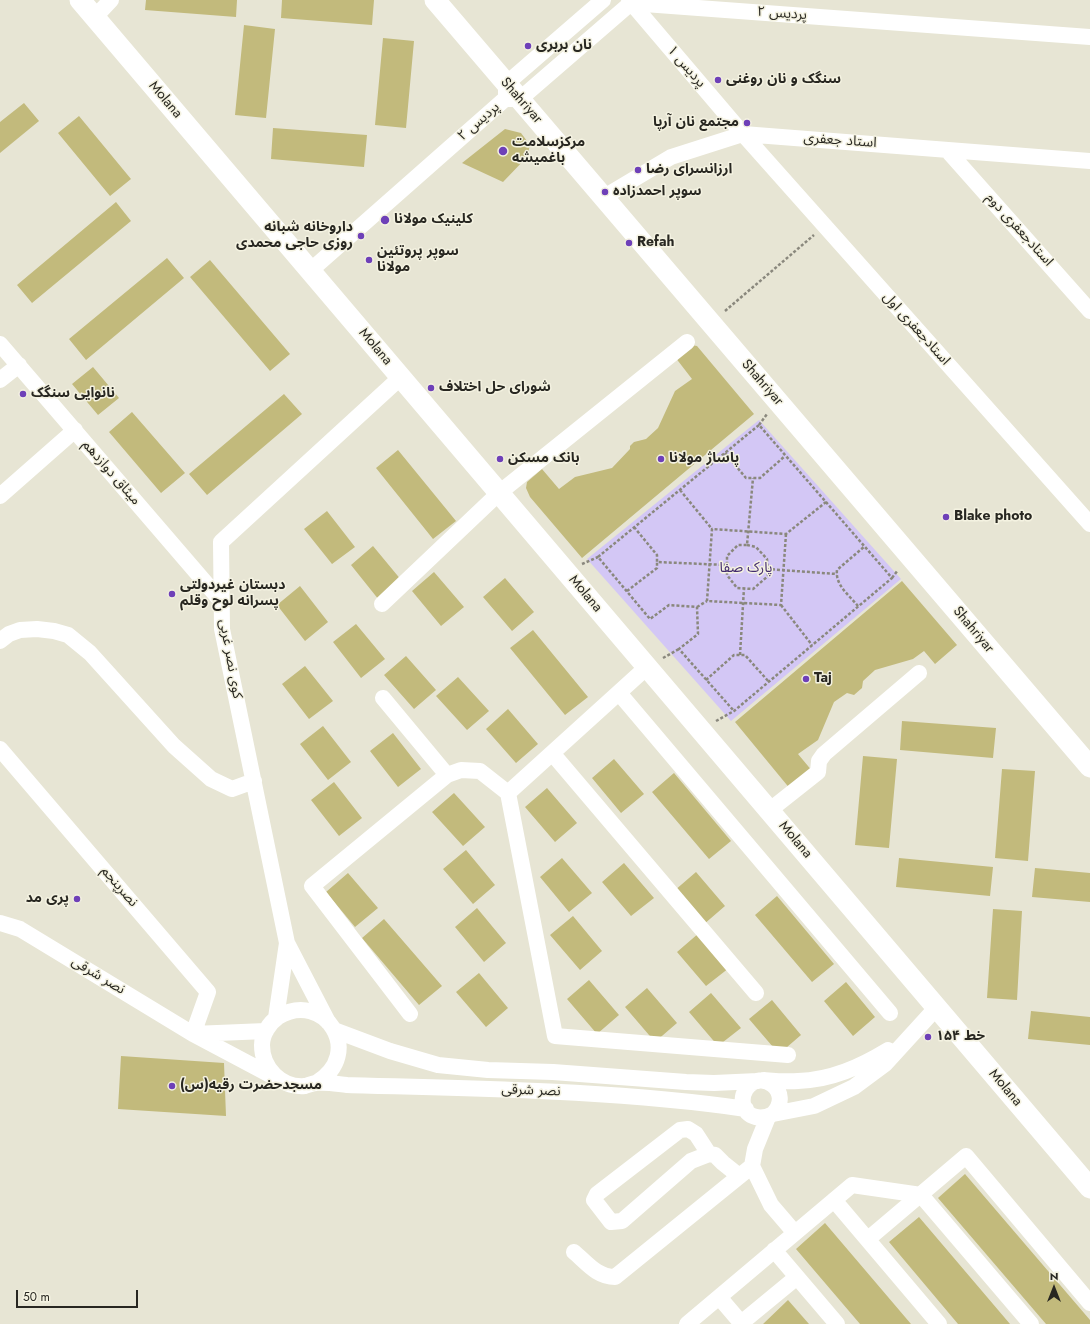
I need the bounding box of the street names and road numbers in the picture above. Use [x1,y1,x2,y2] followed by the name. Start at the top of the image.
[756,4,808,24] street label: پردیس ۲
[663,43,709,91] street label: پردیس ۱
[497,75,545,127] street label: Shahriyar
[145,78,185,122] street label: Molana
[455,99,503,145] street label: پردیس ۲
[803,130,877,152] street label: استاد جعفری
[982,190,1056,270] street label: استادجعفری دوم
[879,289,953,369] street label: استادجعفری اول
[355,325,395,369] street label: Molana
[738,357,786,409] street label: Shahriyar
[78,437,144,509] street label: میثاق دوازدهم
[565,572,605,616] street label: Molana
[949,603,997,657] street label: Shahriyar
[215,618,245,700] street label: کوی نصر غربی
[775,818,815,862] street label: Molana
[97,863,141,911] street label: نصرپنجم
[68,953,128,999] street label: نصر شرقی
[985,1066,1025,1110] street label: Molana
[501,1082,561,1100] street label: نصر شرقی

